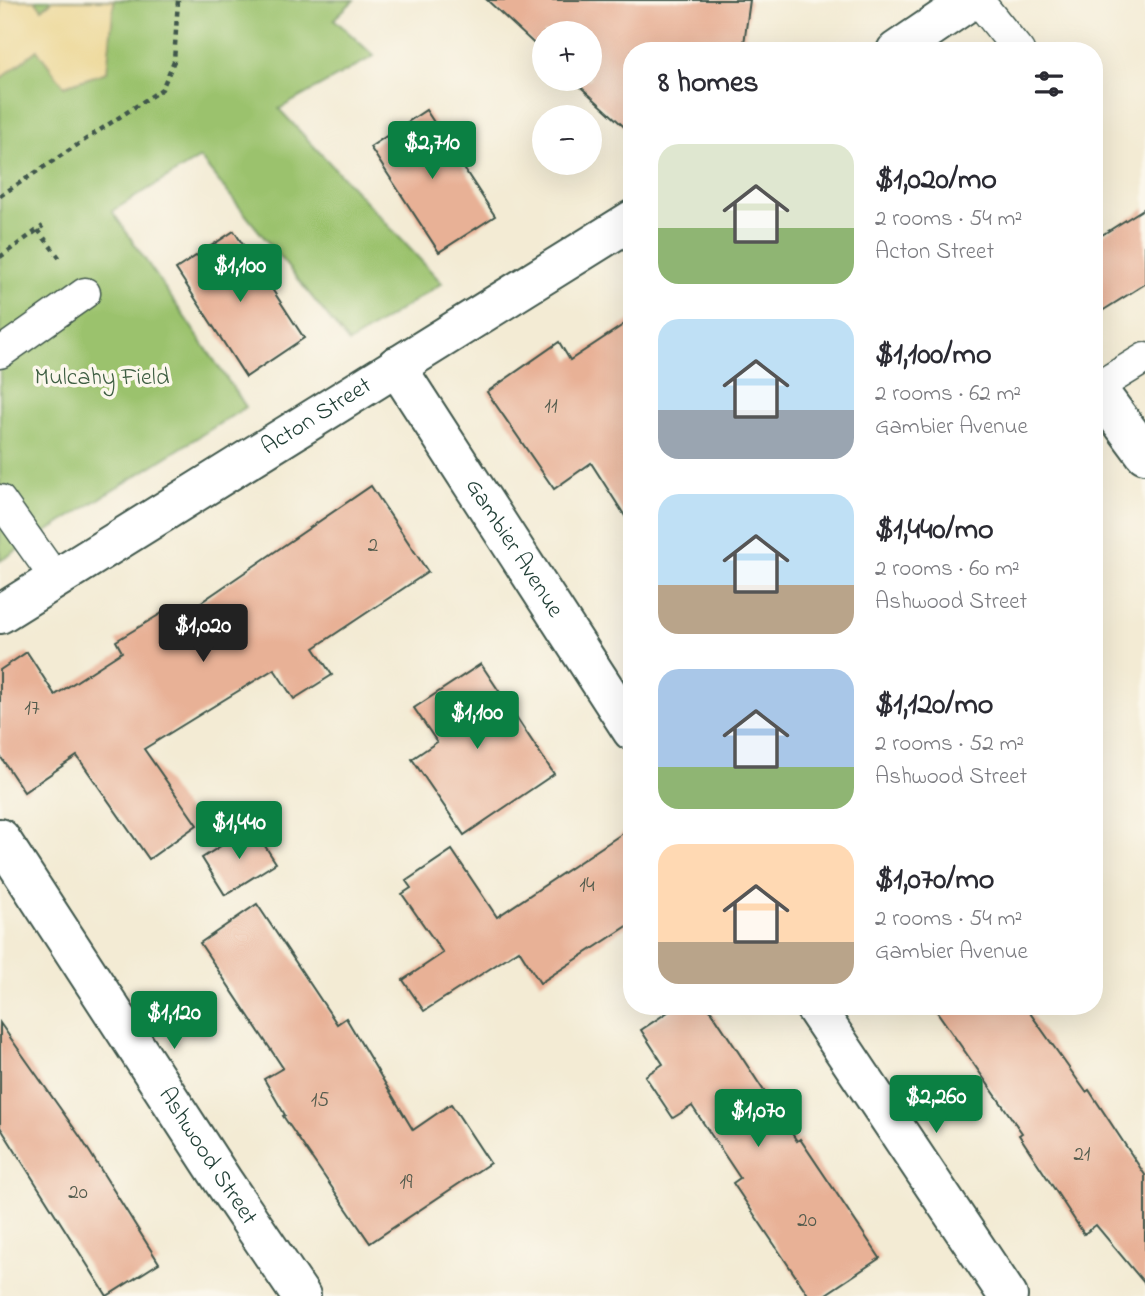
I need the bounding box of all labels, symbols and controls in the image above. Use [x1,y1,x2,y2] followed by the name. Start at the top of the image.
[532,21,602,175] map controls
[532,21,602,91] button: +
[658,62,759,106] text: 8 homes
[1030,65,1068,103] icon: filters
[532,105,602,175] button: −
[375,122,489,181] pin: $2,710
[404,127,460,160] text: $2,710
[875,159,997,203] text: $1,020/mo
[714,172,798,256] icon: home
[875,203,1022,236] text: 2 rooms · 54 m²
[875,236,994,269] text: Acton Street
[183,244,297,304] pin: $1,100
[214,250,266,283] text: $1,100
[875,334,992,378] text: $1,100/mo
[714,347,798,431] icon: home
[35,361,170,397] park label: Mulcahy Field
[254,369,379,464] street label: Acton Street
[875,378,1021,411] text: 2 rooms · 62 m²
[544,392,558,422] house number: 11
[875,411,1028,444] text: Gambier Avenue
[456,472,572,625] street label: Gambier Avenue
[875,509,994,553] text: $1,440/mo
[714,522,798,606] icon: home
[368,531,378,561] house number: 2
[875,553,1020,586] text: 2 rooms · 60 m²
[875,586,1027,619] text: Ashwood Street
[146,604,260,664] pin: $1,020
[175,610,231,643] text: $1,020
[875,684,993,728] text: $1,120/mo
[420,692,534,751] pin: $1,100
[24,694,40,724] house number: 17
[451,697,503,730] text: $1,100
[714,697,798,781] icon: home
[875,728,1024,761] text: 2 rooms · 52 m²
[875,761,1027,794] text: Ashwood Street
[182,802,296,861] pin: $1,440
[212,807,266,840] text: $1,440
[875,859,994,903] text: $1,070/mo
[579,871,595,901] house number: 14
[714,872,798,956] icon: home
[875,903,1022,936] text: 2 rooms · 54 m²
[875,936,1028,969] text: Gambier Avenue
[117,992,231,1051] pin: $1,120
[147,997,201,1030] text: $1,120
[879,1076,993,1135] pin: $2,260
[149,1080,266,1233] street label: Ashwood Street
[906,1081,966,1114] text: $2,260
[311,1086,329,1116] house number: 15
[701,1090,815,1149] pin: $1,070
[731,1095,785,1128] text: $1,070
[1073,1140,1091,1170] house number: 21
[400,1168,413,1198] house number: 19
[68,1178,88,1208] house number: 20
[797,1206,817,1236] house number: 20

